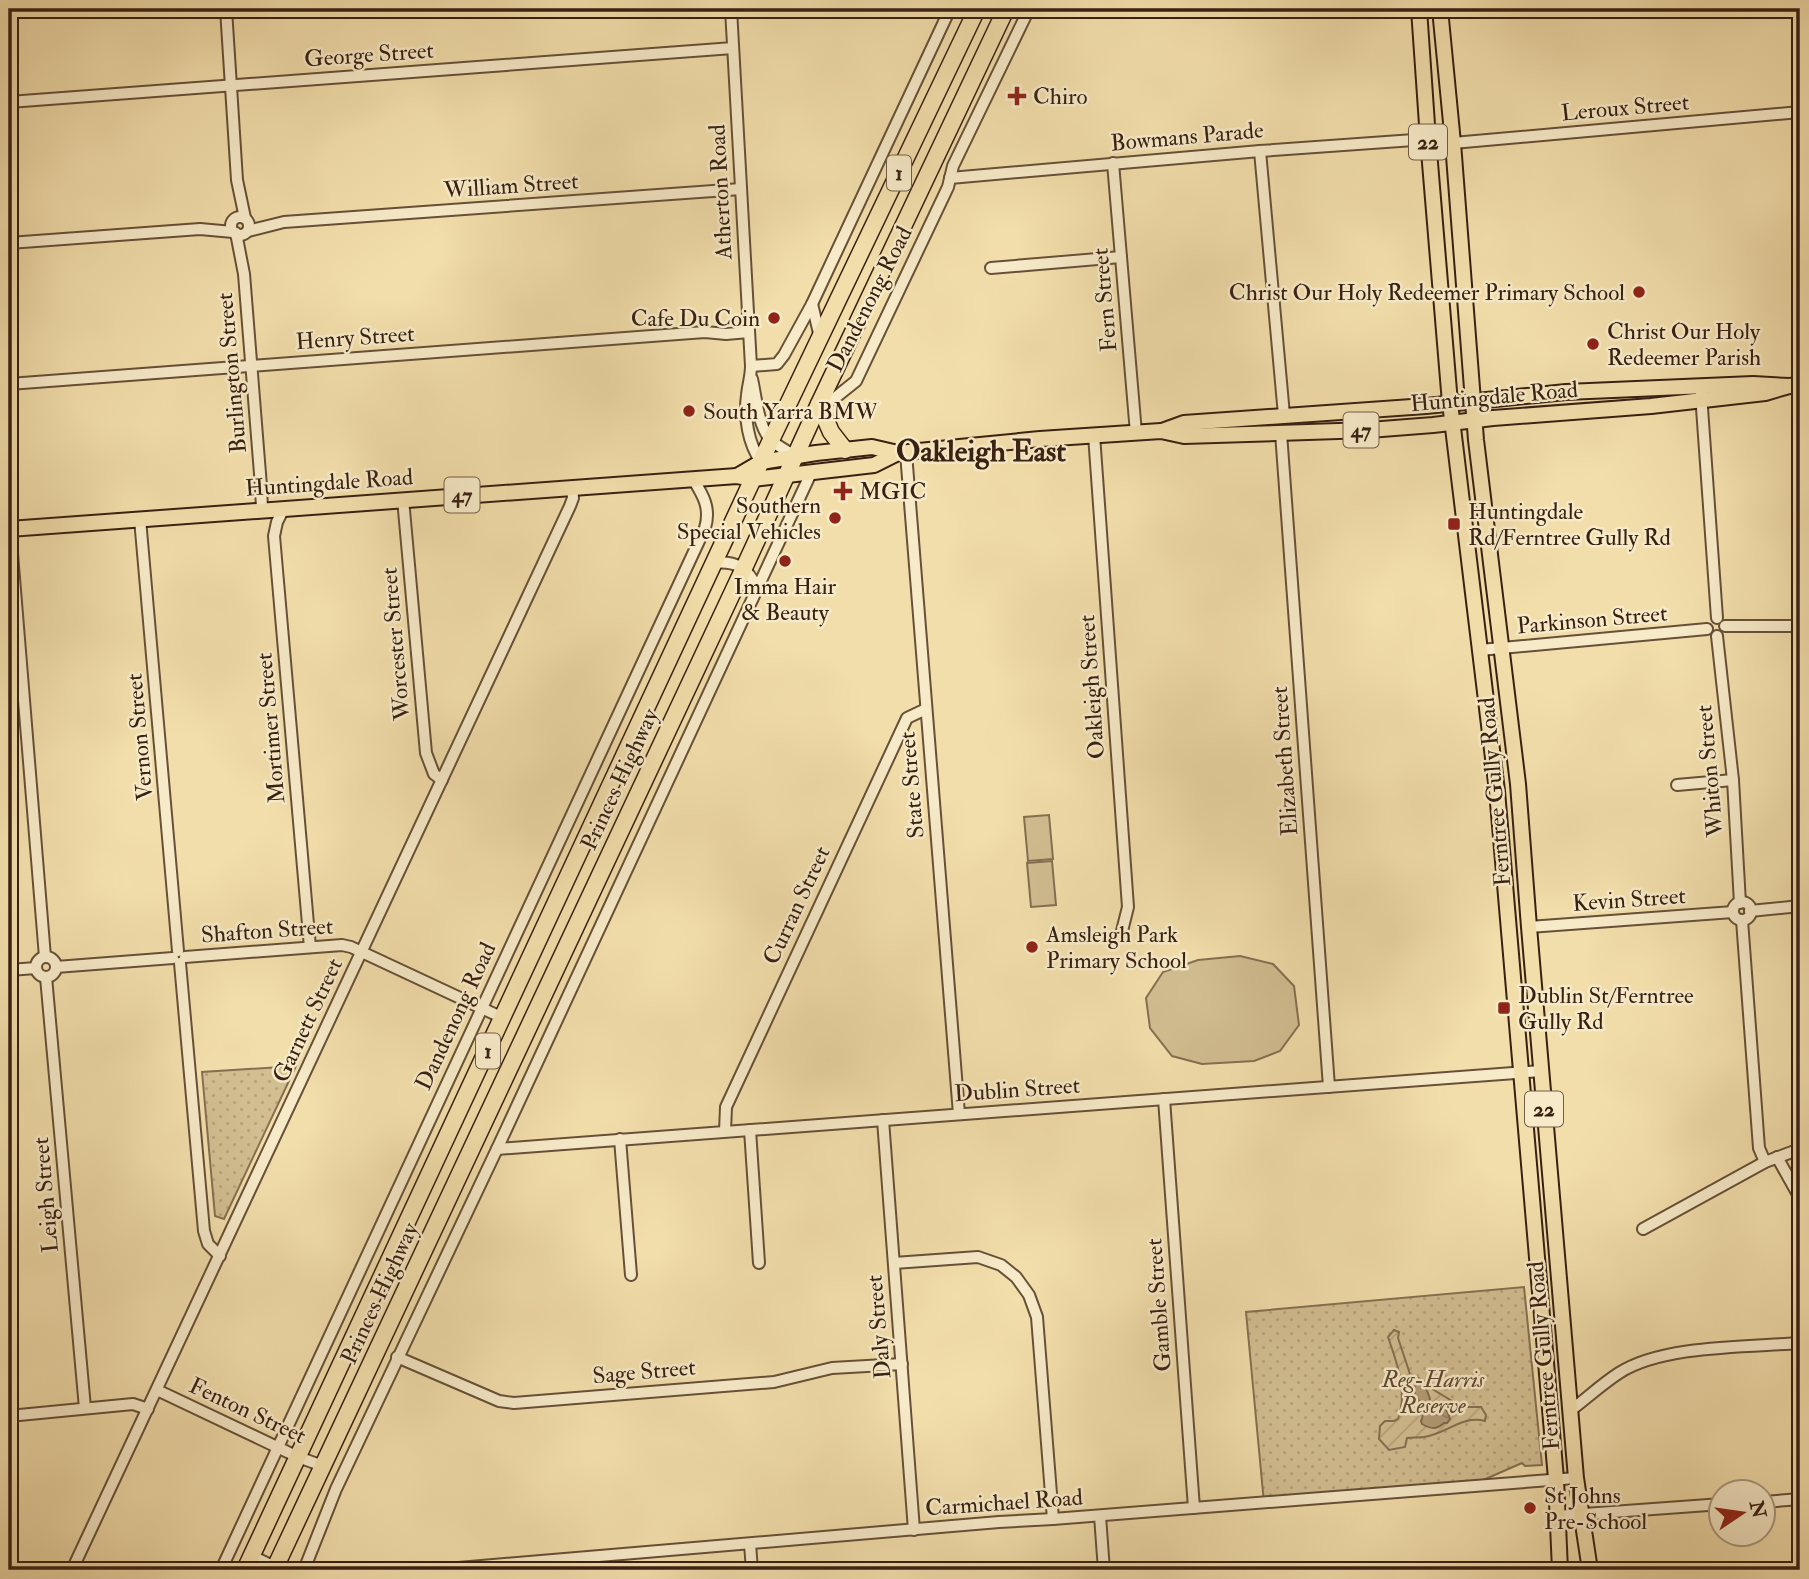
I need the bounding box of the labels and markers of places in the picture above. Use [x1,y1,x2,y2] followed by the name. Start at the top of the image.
[1033,82,1088,111] place label: Chiro
[1007,86,1027,106] marker: Chiro
[1229,278,1625,307] place label: Christ Our Holy Redeemer Primary School
[1631,284,1647,300] marker: Christ Our Holy Redeemer Primary School
[631,304,760,333] place label: Cafe Du Coin
[766,310,782,326] marker: Cafe Du Coin
[1607,317,1761,372] place label: Christ Our Holy Redeemer Parish
[1585,336,1601,352] marker: Christ Our Holy Redeemer Parish
[703,397,880,426] place label: South Yarra BMW
[681,403,697,419] marker: South Yarra BMW
[859,477,926,506] place label: MGIC
[833,481,853,501] marker: MGIC
[677,491,821,547] place label: Southern Special Vehicles
[1468,497,1671,552] place label: Huntingdale Rd/Ferntree Gully Rd
[827,510,843,526] marker: Southern Special Vehicles
[1446,516,1462,532] marker: Huntingdale Rd/Ferntree Gully Rd
[777,553,793,569] marker: Imma Hair & Beauty
[734,572,837,627] place label: Imma Hair & Beauty
[1045,920,1187,975] place label: Amsleigh Park Primary School
[1024,939,1040,955] marker: Amsleigh Park Primary School
[1518,981,1694,1036] place label: Dublin St/Ferntree Gully Rd
[1496,1000,1512,1016] marker: Dublin St/Ferntree Gully Rd
[1544,1481,1647,1536] place label: St Johns Pre-School
[1522,1500,1538,1516] marker: St Johns Pre-School

